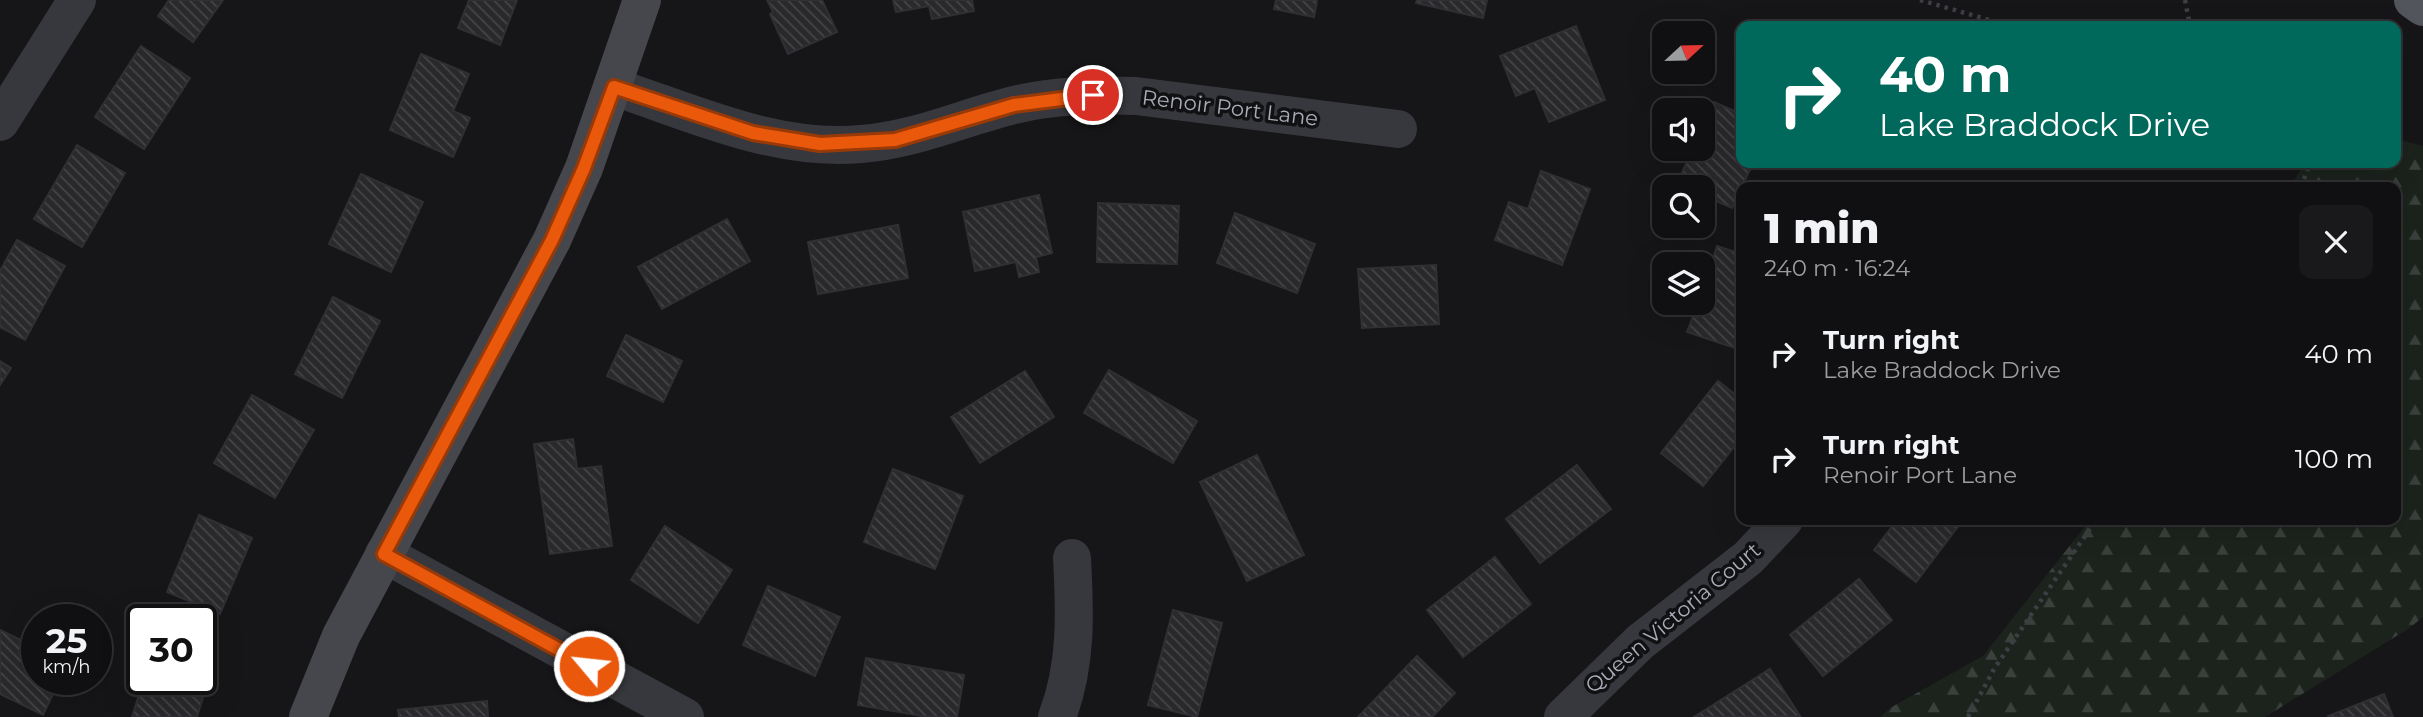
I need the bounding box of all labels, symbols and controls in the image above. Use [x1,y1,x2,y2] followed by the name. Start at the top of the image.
[1652,21,1715,84] north arrow
[1652,21,1715,315] map controls
[1879,45,2011,104] text: 40 m
[1764,49,1855,140] icon: right
[1063,65,1123,125] pin
[1074,76,1112,114] icon: arrive
[1141,84,1320,131] street label: Renoir Port Lane
[1652,98,1715,161] button: sound
[1879,105,2210,144] text: Lake Braddock Drive
[1652,175,1715,238] button: search
[1764,202,1880,254] text: 1 min
[2299,205,2373,279] button: close
[1652,252,1715,315] button: layers
[1764,254,1910,282] text: 240 m · 16:24
[1823,324,1959,356] text: Turn right
[1764,335,1802,373] icon: right
[2304,338,2373,370] text: 40 m
[1823,356,2061,384] text: Lake Braddock Drive
[1823,429,1959,461] text: Turn right
[1764,440,1802,478] icon: right
[2295,443,2373,475] text: 100 m
[1823,461,2017,489] text: Renoir Port Lane
[1580,537,1765,698] street label: Queen Victoria Court
[126,604,217,695] speed limit sign: 30
[46,619,87,662] text: 25
[552,629,626,703] position arrow
[42,656,91,678] text: km/h

